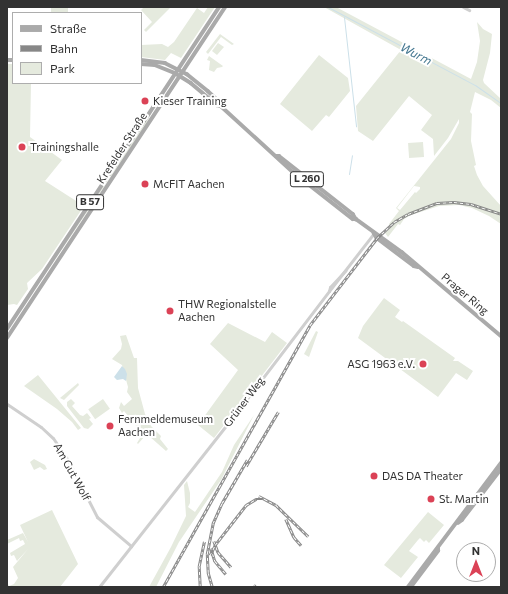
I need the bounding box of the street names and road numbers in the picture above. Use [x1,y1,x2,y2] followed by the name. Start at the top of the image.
[94,110,150,186] street label: Krefelder Straße
[289,171,325,187] road number: L 260
[76,194,104,210] road number: B 57
[439,270,491,318] street label: Prager Ring
[221,374,267,430] street label: Grüner Weg
[51,441,93,503] street label: Am Gut Wolf

